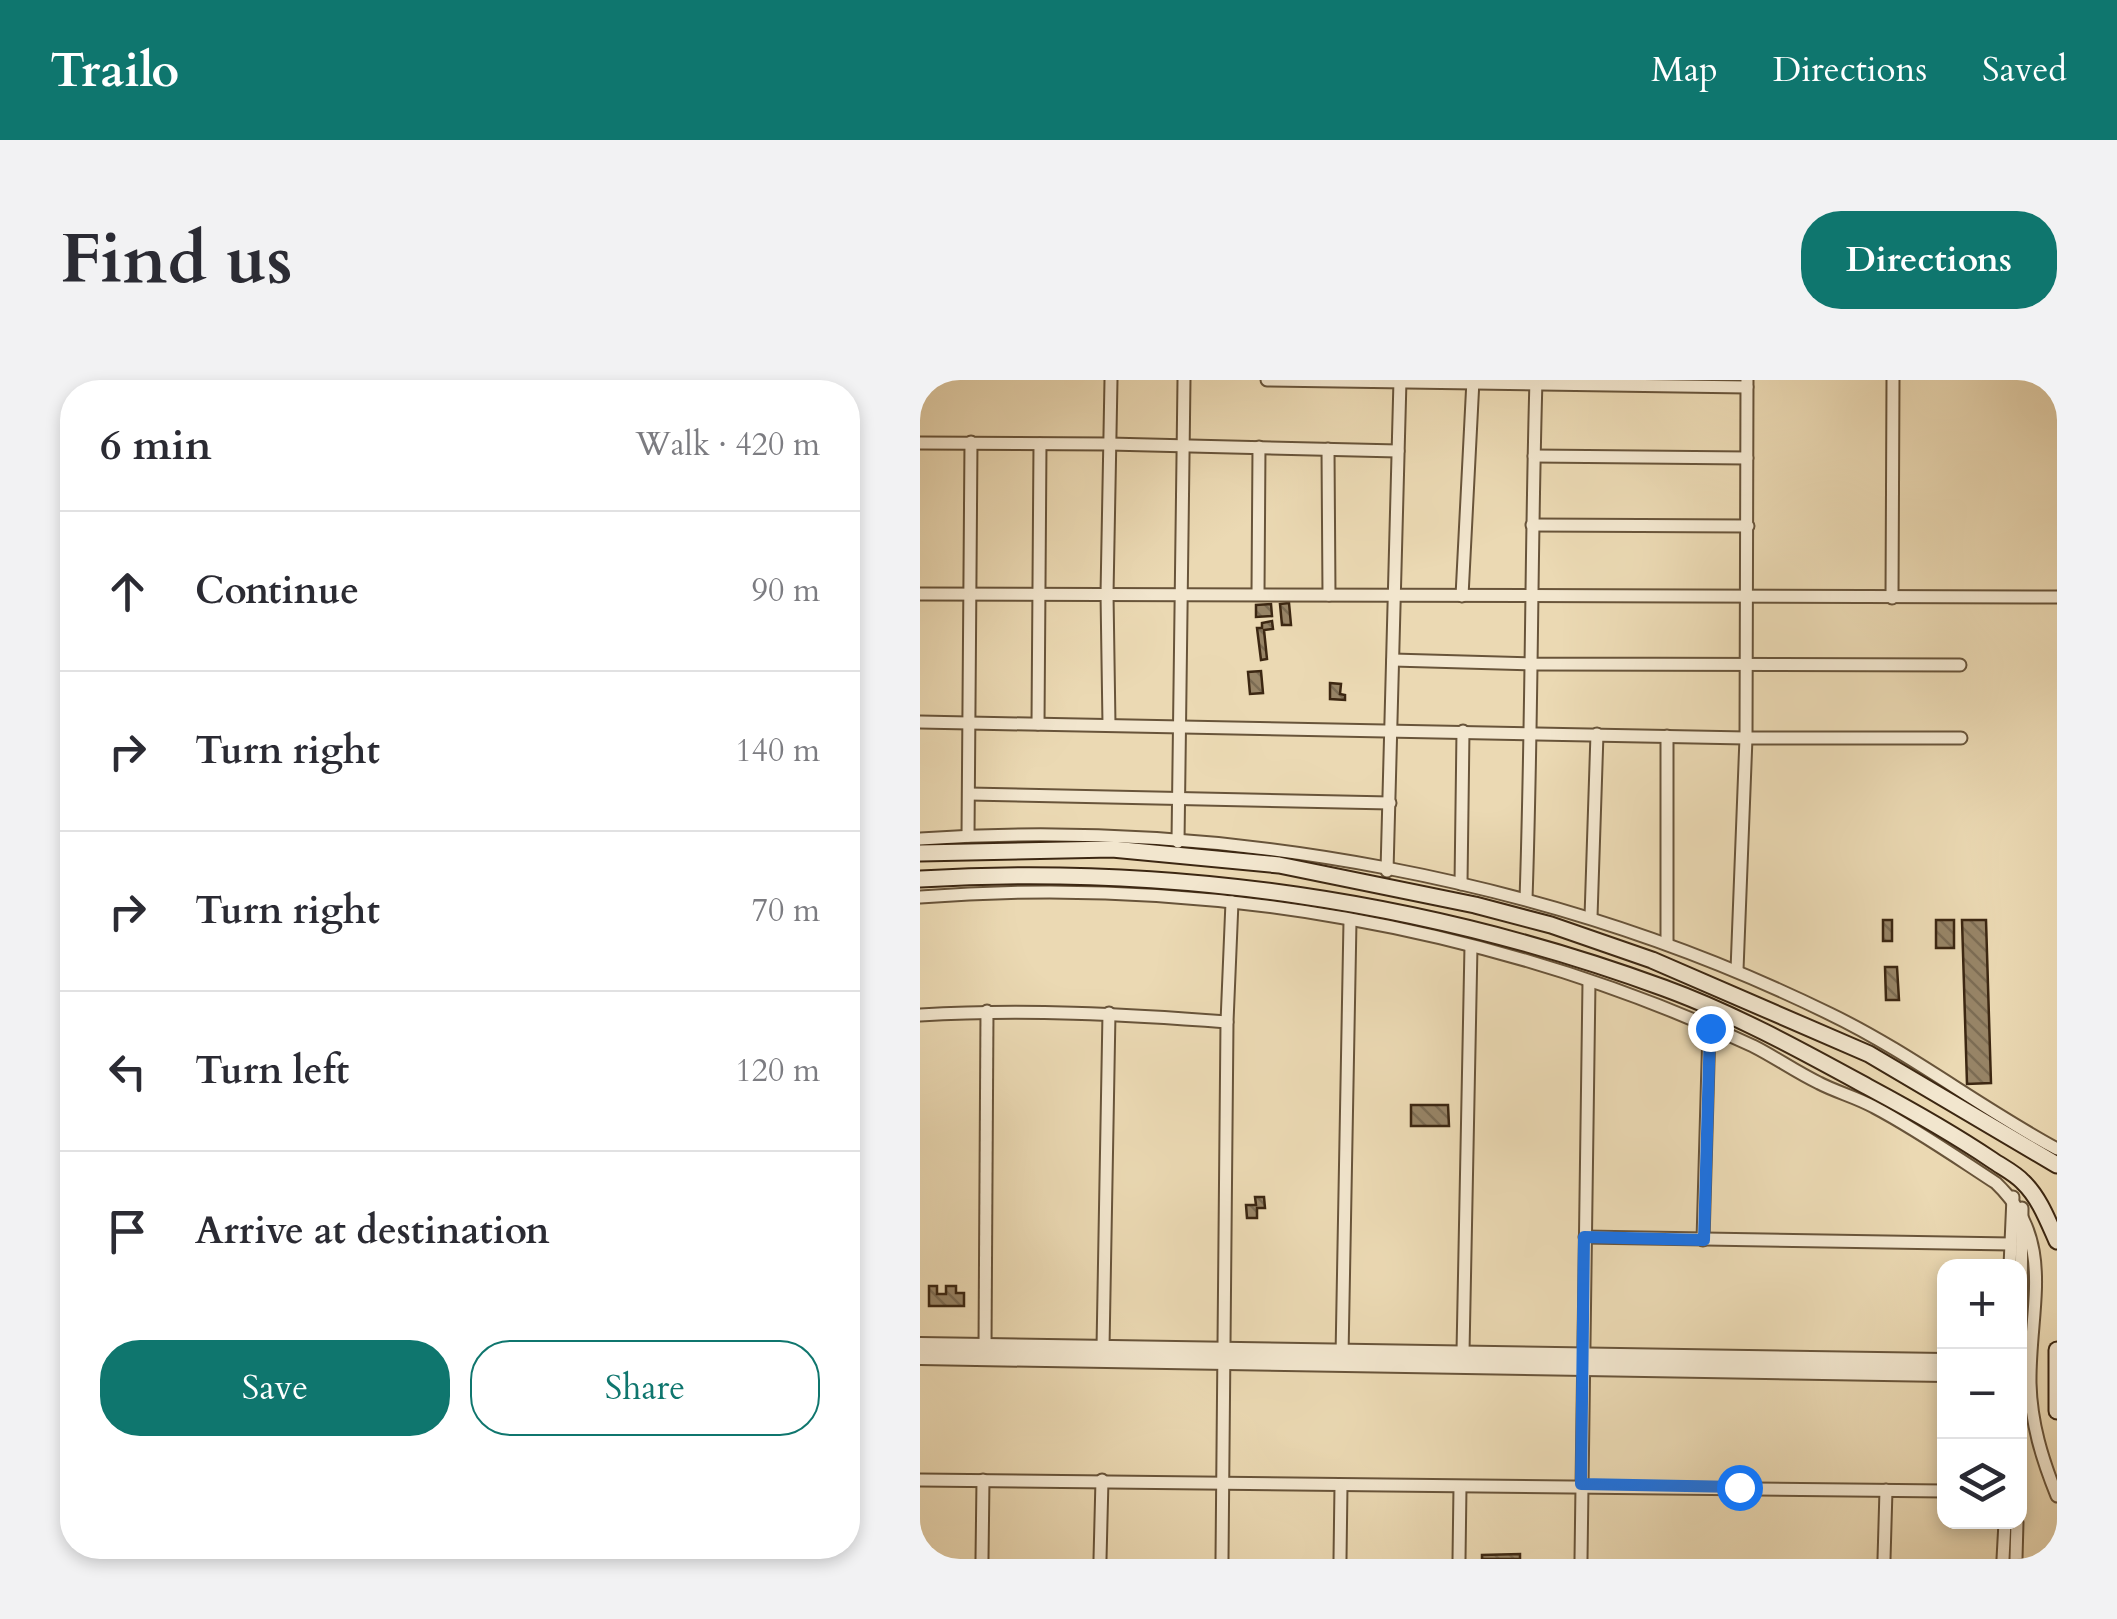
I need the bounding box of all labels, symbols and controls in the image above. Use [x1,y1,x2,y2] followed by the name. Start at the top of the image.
[50,38,179,103] text: Trailo
[1651,46,1718,94] text: Map
[1773,46,1927,94] text: Directions
[1982,46,2067,94] text: Saved
[1801,211,2057,309] button: Directions
[60,213,293,307] text: Find us
[100,417,212,474] text: 6 min
[635,423,820,467] text: Walk · 420 m
[100,564,155,619] icon: ahead
[195,565,359,617] text: Continue
[752,569,820,613] text: 90 m
[100,724,155,779] icon: right
[195,725,380,777] text: Turn right
[735,729,820,773] text: 140 m
[100,884,155,939] icon: right
[195,885,380,937] text: Turn right
[752,889,820,933] text: 70 m
[1688,1006,1734,1052] route end
[100,1044,155,1099] icon: left
[195,1045,349,1097] text: Turn left
[735,1049,820,1093] text: 120 m
[100,1204,155,1259] icon: arrive
[195,1205,550,1257] text: Arrive at destination
[1937,1259,2027,1529] map controls
[1937,1259,2027,1349] button: +
[100,1340,450,1436] button: Save
[470,1340,820,1436] button: Share
[1937,1349,2027,1439] button: −
[1937,1439,2027,1529] button: layers
[1717,1465,1763,1511] route start

